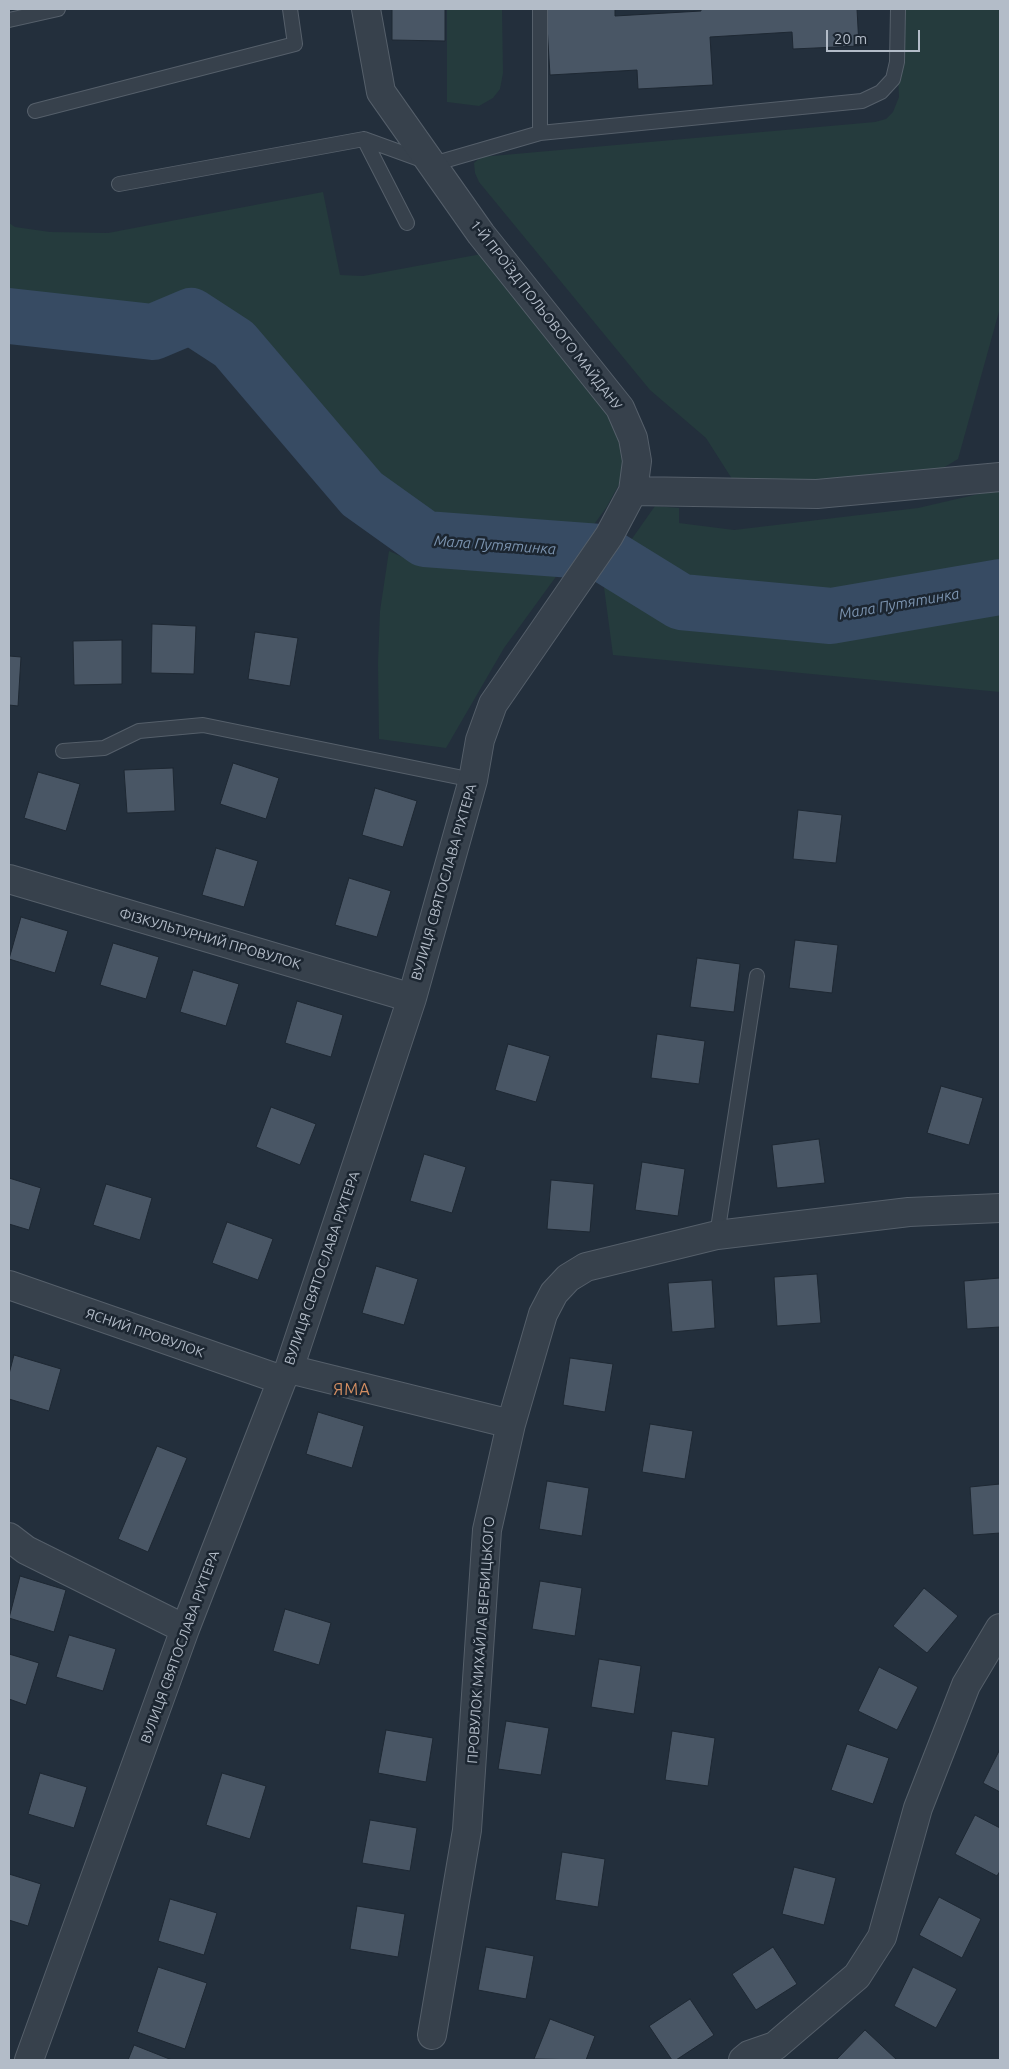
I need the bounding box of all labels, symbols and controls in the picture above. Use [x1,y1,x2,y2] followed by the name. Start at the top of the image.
[829,20,923,52] scale bar
[834,30,867,47] text: 20 m
[467,217,625,413] street label: 1-Й ПРОЇЗД ПОЛЬОВОГО МАЙДАНУ
[433,532,557,558] water label: Мала Путятинка
[837,585,961,623] water label: Мала Путятинка
[408,782,480,982] street label: ВУЛИЦЯ СВЯТОСЛАВА РІХТЕРА
[117,905,303,973] street label: ФІЗКУЛЬТУРНИЙ ПРОВУЛОК
[281,1169,363,1367] street label: ВУЛИЦЯ СВЯТОСЛАВА РІХТЕРА
[84,1305,206,1361] street label: ЯСНИЙ ПРОВУЛОК
[333,1380,371,1400] district label: ЯМА
[464,1516,498,1764] street label: ПРОВУЛОК МИХАЙЛА ВЕРБИЦЬКОГО
[137,1548,223,1746] street label: ВУЛИЦЯ СВЯТОСЛАВА РІХТЕРА

